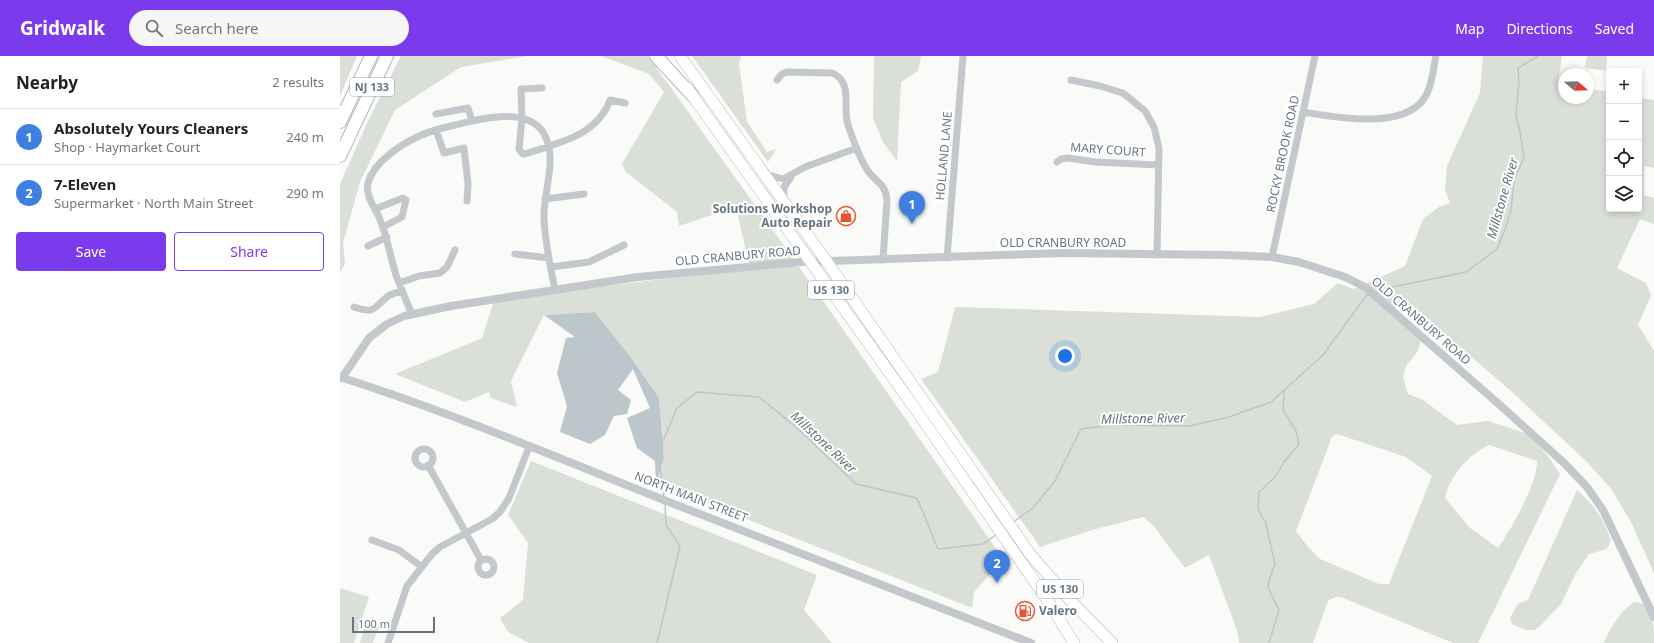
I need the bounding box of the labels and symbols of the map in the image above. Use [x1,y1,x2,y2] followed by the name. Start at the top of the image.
[1558,68,1594,104] north arrow
[350,78,394,96] road number: NJ 133
[1262,94,1303,214] street label: ROCKY BROOK ROAD
[931,111,956,201] street label: HOLLAND LANE
[1070,138,1147,161] street label: MARY COURT
[1482,154,1522,241] water label: Millstone River
[899,191,925,224] pin: 1
[713,200,833,231] place label: Solutions Workshop Auto Repair
[835,205,857,227] shop icon: Solutions Workshop Auto Repair
[1000,234,1126,251] street label: OLD CRANBURY ROAD
[674,242,802,269] street label: OLD CRANBURY ROAD
[1368,273,1475,369] street label: OLD CRANBURY ROAD
[808,281,854,299] road number: US 130
[1055,346,1075,366] your location
[787,407,862,478] water label: Millstone River
[1101,408,1186,428] water label: Millstone River
[632,467,751,526] street label: NORTH MAIN STREET
[984,550,1010,583] pin: 2
[1037,580,1083,598] road number: US 130
[1014,600,1036,622] fuel station icon: Valero
[1039,602,1077,619] place label: Valero
[352,615,435,634] scale bar

